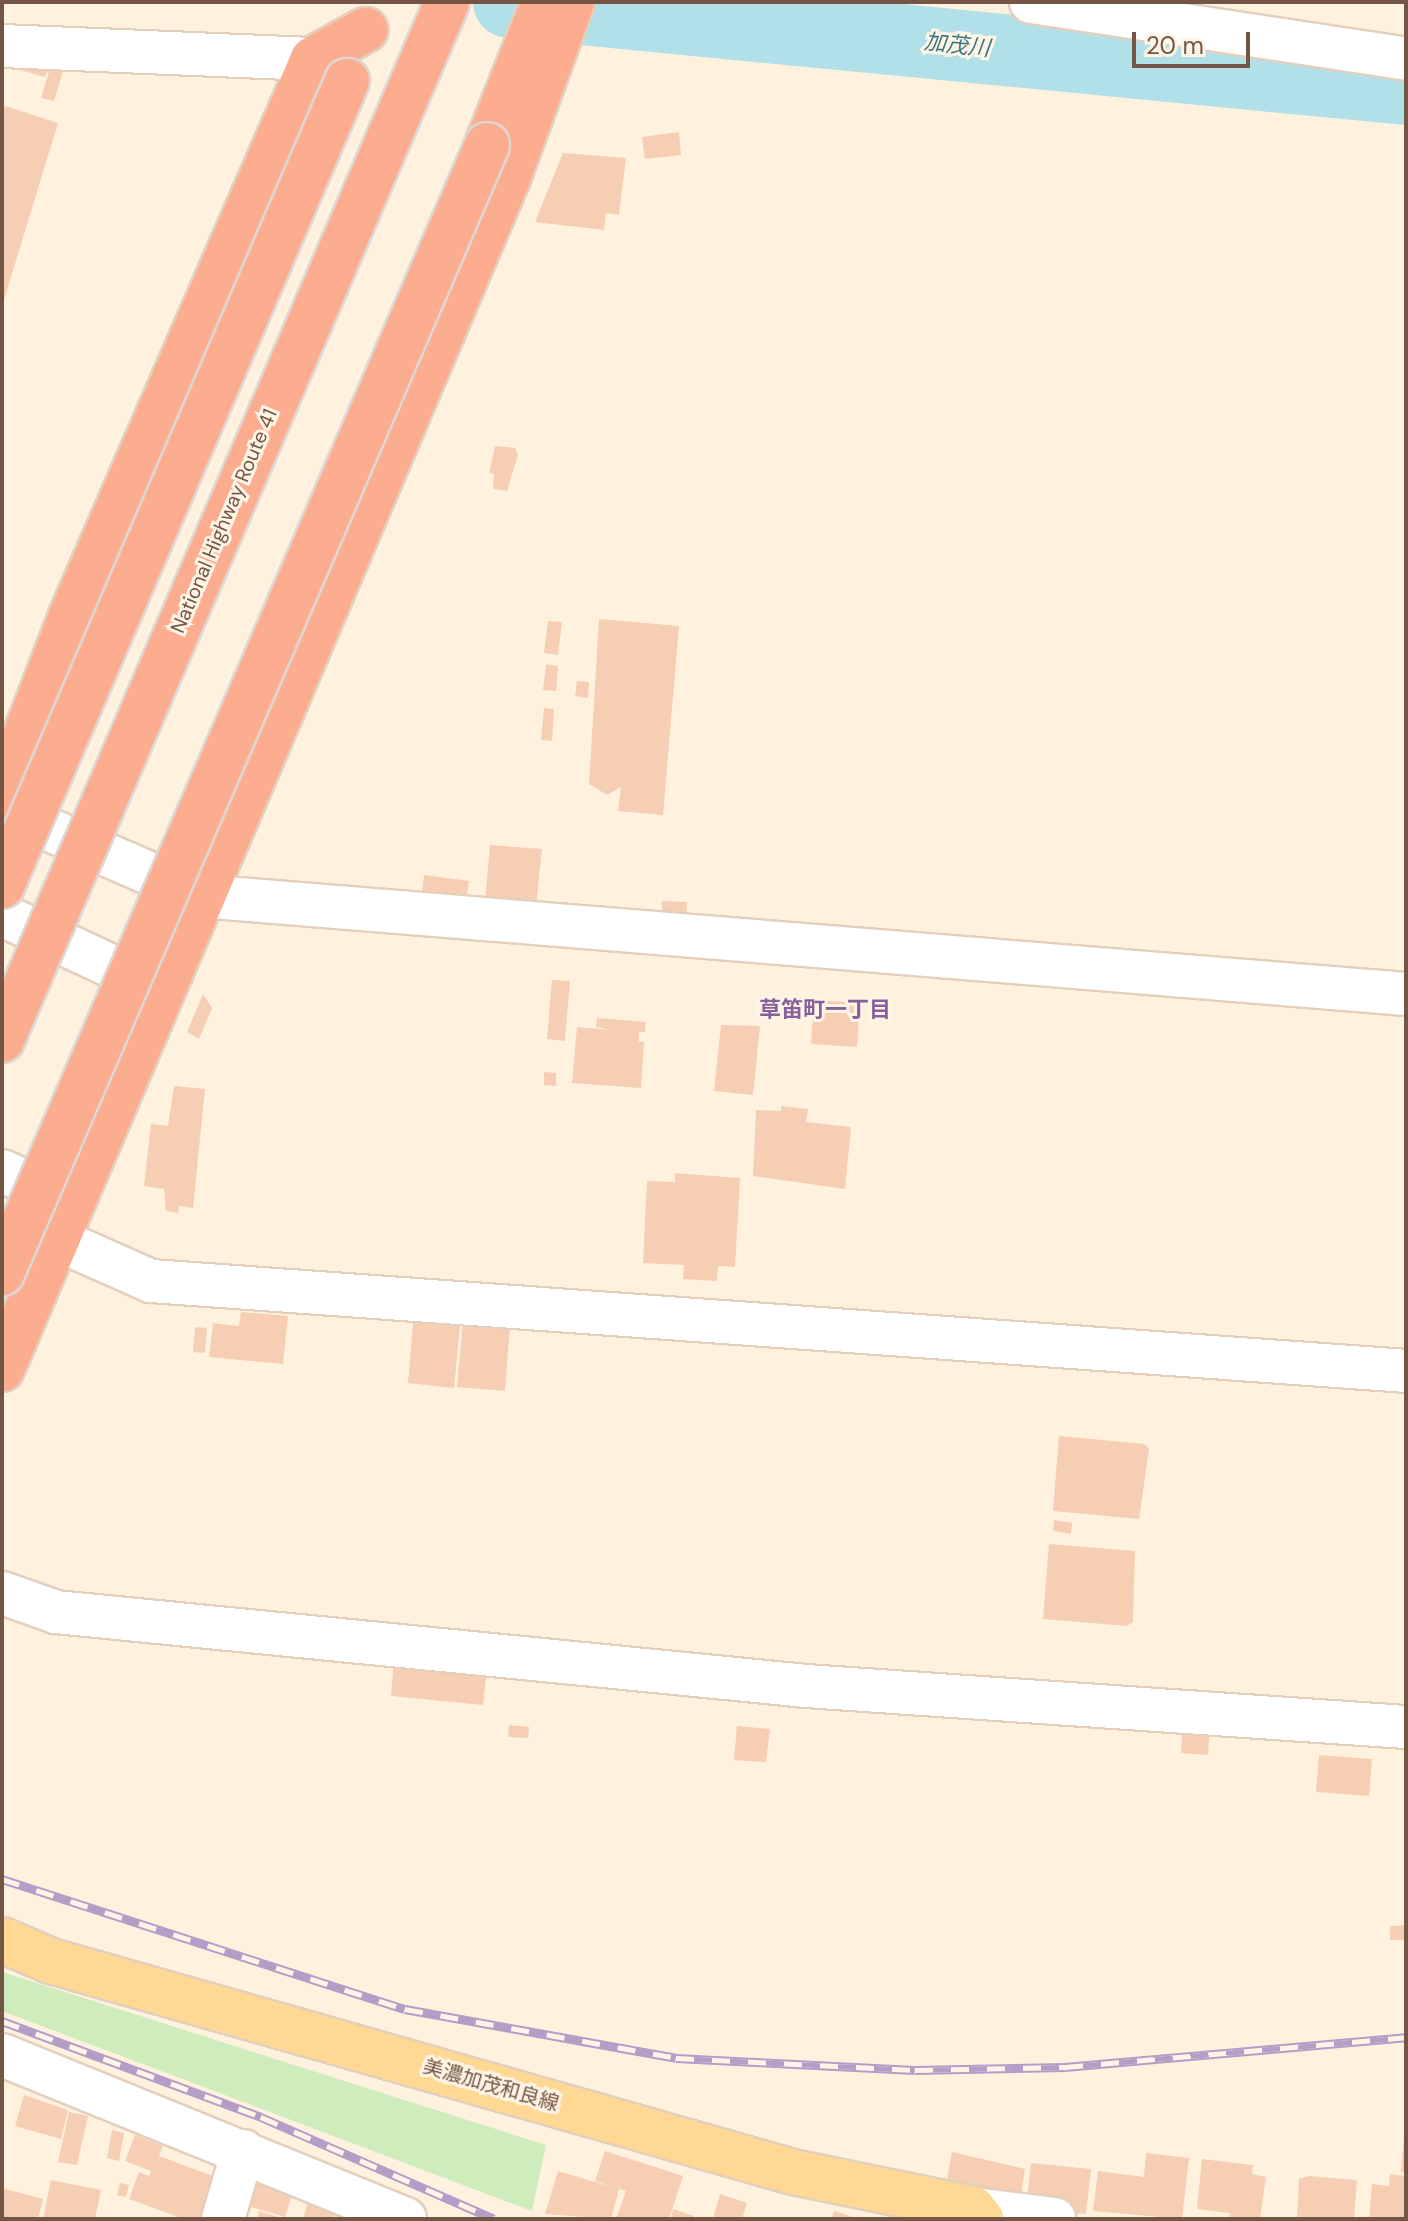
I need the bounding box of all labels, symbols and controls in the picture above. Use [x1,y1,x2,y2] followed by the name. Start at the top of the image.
[1136,16,1254,66] scale bar
[923,28,991,62] water label: 加茂川
[1146,30,1204,61] text: 20 m
[166,405,282,637] street label: National Highway Route 41
[759,997,891,1023] district label: 草笛町一丁目
[420,2054,562,2116] street label: 美濃加茂和良線

